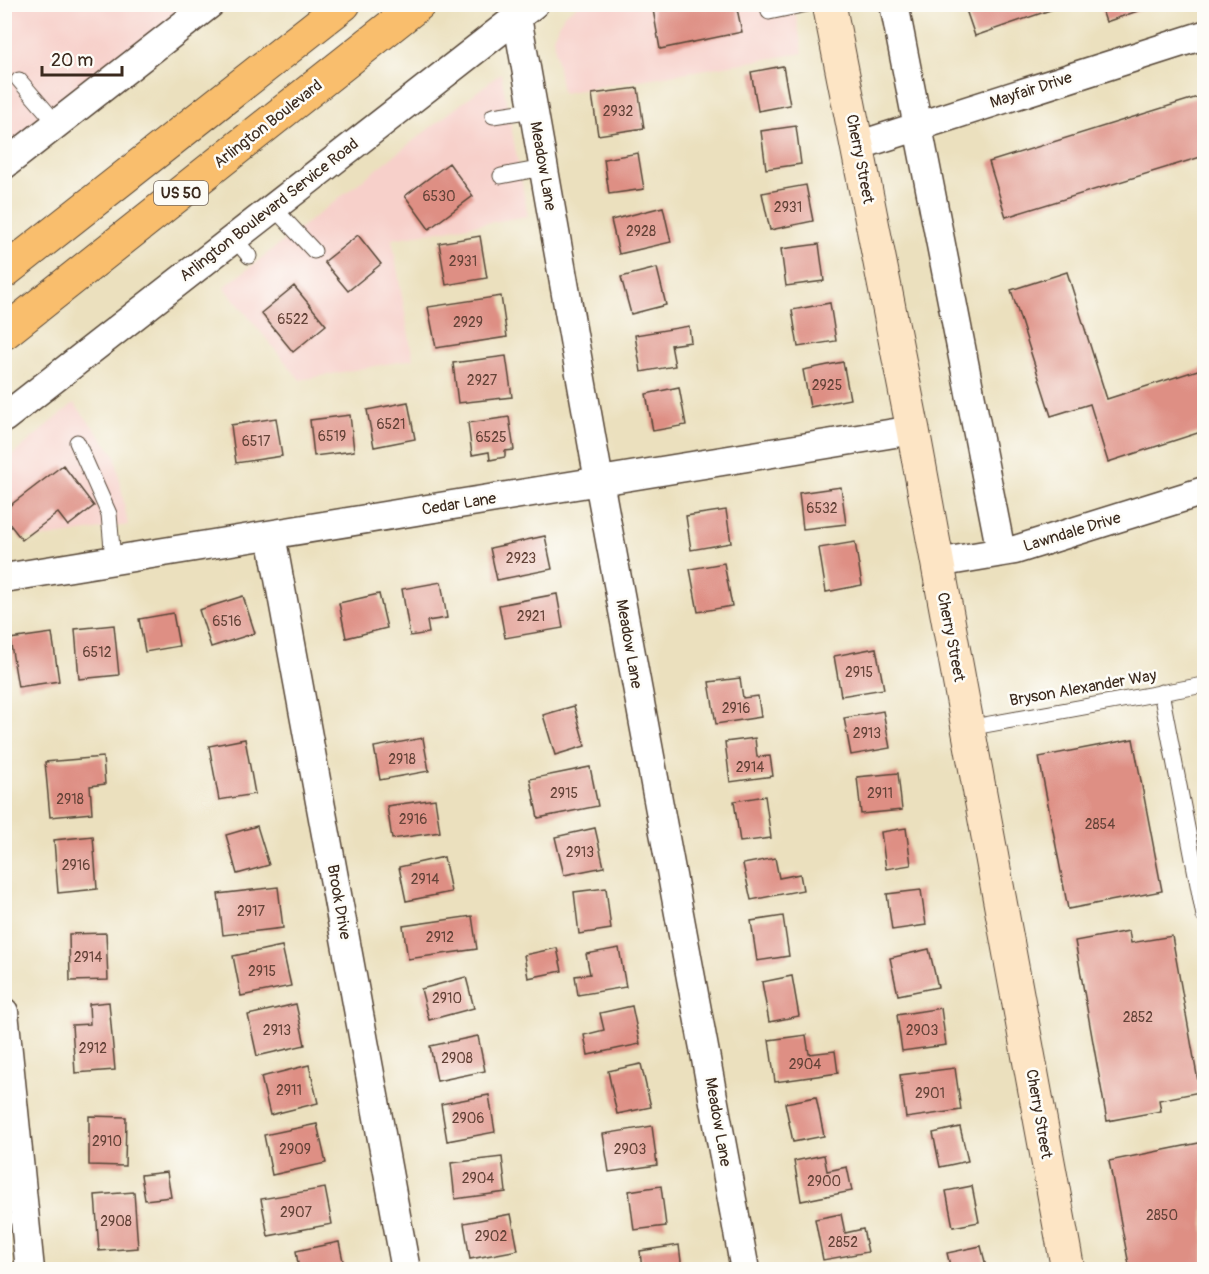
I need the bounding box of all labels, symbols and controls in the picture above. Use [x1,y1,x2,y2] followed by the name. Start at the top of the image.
[42,39,122,77] scale bar
[51,49,93,72] text: 20 m
[987,67,1075,113] street label: Mayfair Drive
[210,75,326,173] street label: Arlington Boulevard
[603,103,634,120] house number: 2932
[842,113,879,206] street label: Cherry Street
[525,120,561,212] street label: Meadow Lane
[176,134,362,286] street label: Arlington Boulevard Service Road
[154,181,208,205] road number: US 50
[422,188,456,205] house number: 6530
[774,199,802,216] house number: 2931
[626,223,656,240] house number: 2928
[449,253,477,270] house number: 2931
[277,311,309,328] house number: 6522
[453,314,483,331] house number: 2929
[467,372,498,389] house number: 2927
[812,377,842,394] house number: 2925
[376,416,406,433] house number: 6521
[318,428,346,445] house number: 6519
[475,429,507,446] house number: 6525
[242,433,271,450] house number: 6517
[420,488,498,520] street label: Cedar Lane
[806,500,838,517] house number: 6532
[1021,508,1123,556] street label: Lawndale Drive
[506,550,536,567] house number: 2923
[933,591,970,684] street label: Cherry Street
[611,598,647,690] street label: Meadow Lane
[517,608,545,625] house number: 2921
[212,613,242,630] house number: 6516
[82,644,112,661] house number: 6512
[845,664,873,681] house number: 2915
[1008,665,1158,711] street label: Bryson Alexander Way
[722,700,750,717] house number: 2916
[853,725,881,742] house number: 2913
[388,751,416,768] house number: 2918
[736,759,764,776] house number: 2914
[550,785,578,802] house number: 2915
[867,785,893,802] house number: 2911
[56,791,84,808] house number: 2918
[399,811,427,828] house number: 2916
[1085,816,1115,833] house number: 2854
[566,844,594,861] house number: 2913
[62,857,90,874] house number: 2916
[323,863,355,941] street label: Brook Drive
[411,871,439,888] house number: 2914
[237,903,266,920] house number: 2917
[426,929,454,946] house number: 2912
[74,949,102,966] house number: 2914
[248,963,276,980] house number: 2915
[432,990,462,1007] house number: 2910
[1123,1009,1153,1026] house number: 2852
[263,1022,291,1039] house number: 2913
[906,1022,938,1039] house number: 2903
[79,1040,107,1057] house number: 2912
[441,1050,473,1067] house number: 2908
[789,1056,821,1073] house number: 2904
[1021,1068,1057,1161] street label: Cherry Street
[700,1076,736,1168] street label: Meadow Lane
[276,1082,302,1099] house number: 2911
[915,1085,945,1102] house number: 2901
[452,1110,484,1127] house number: 2906
[92,1133,122,1150] house number: 2910
[279,1141,311,1158] house number: 2909
[614,1141,646,1158] house number: 2903
[462,1170,494,1187] house number: 2904
[807,1173,841,1190] house number: 2900
[280,1204,313,1221] house number: 2907
[1146,1207,1178,1224] house number: 2850
[100,1213,132,1230] house number: 2908
[475,1228,507,1245] house number: 2902
[828,1234,858,1251] house number: 2852

